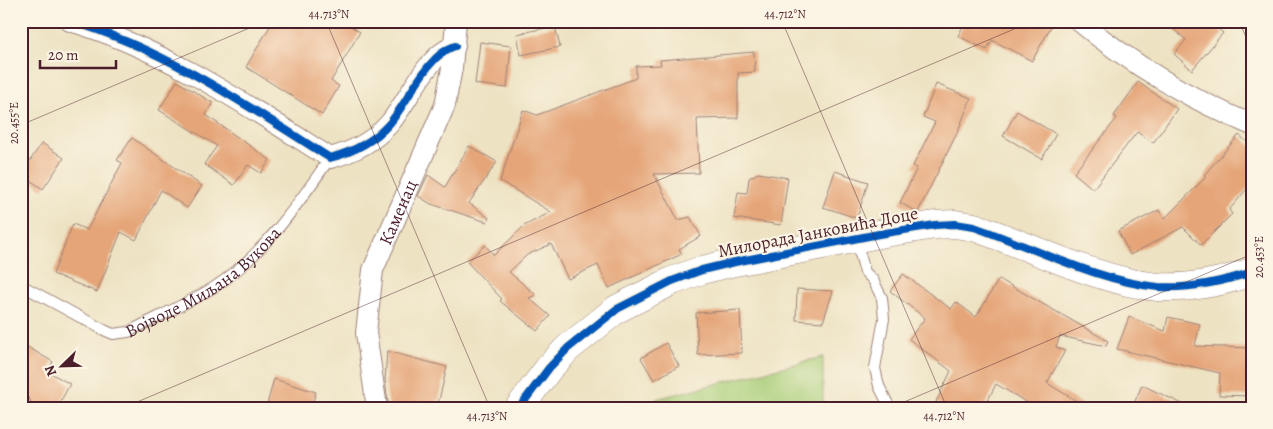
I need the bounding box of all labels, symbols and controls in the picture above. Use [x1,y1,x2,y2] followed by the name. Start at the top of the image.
[309,6,350,22] text: 44.713°N
[764,6,806,22] text: 44.712°N
[40,38,116,70] scale bar
[48,45,79,65] text: 20 m
[6,102,22,144] text: 20.455°E
[373,176,423,249] street label: Каменац
[716,201,920,263] street label: Милорада Јанковића Доце
[121,221,287,343] street label: Војводе Миљана Вукова
[1251,236,1267,278] text: 20.453°E
[38,342,88,392] north arrow
[40,362,61,379] text: N
[467,408,508,424] text: 44.713°N
[923,408,965,424] text: 44.712°N

